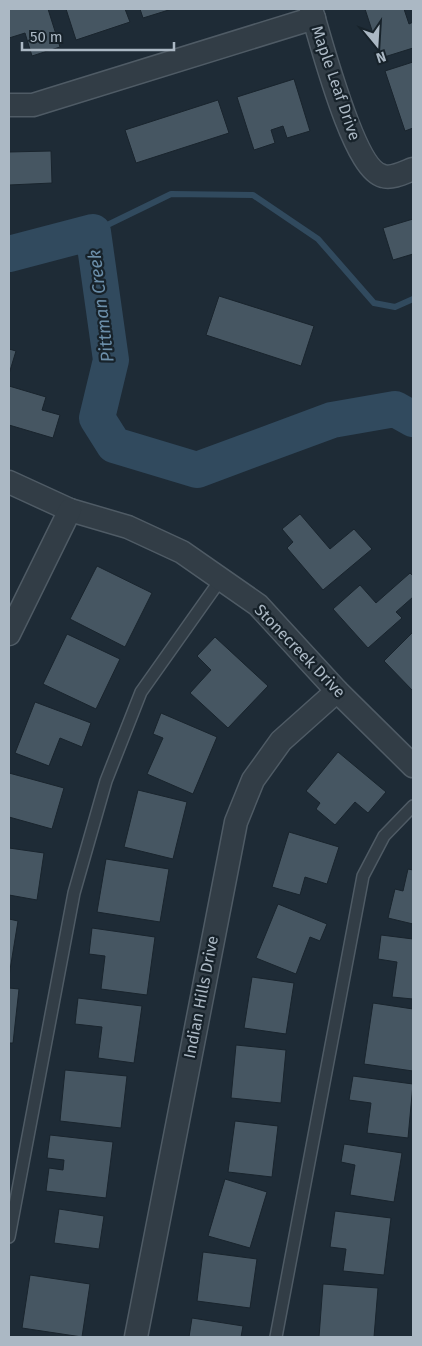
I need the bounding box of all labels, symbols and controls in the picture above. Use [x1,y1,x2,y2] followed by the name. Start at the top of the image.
[22,20,175,52] scale bar
[352,20,402,70] north arrow
[307,23,365,143] street label: Maple Leaf Drive
[30,28,63,46] text: 50 m
[374,47,388,66] text: N
[83,248,119,363] water label: Pittman Creek
[251,600,349,702] street label: Stonecreek Drive
[180,934,222,1060] street label: Indian Hills Drive

